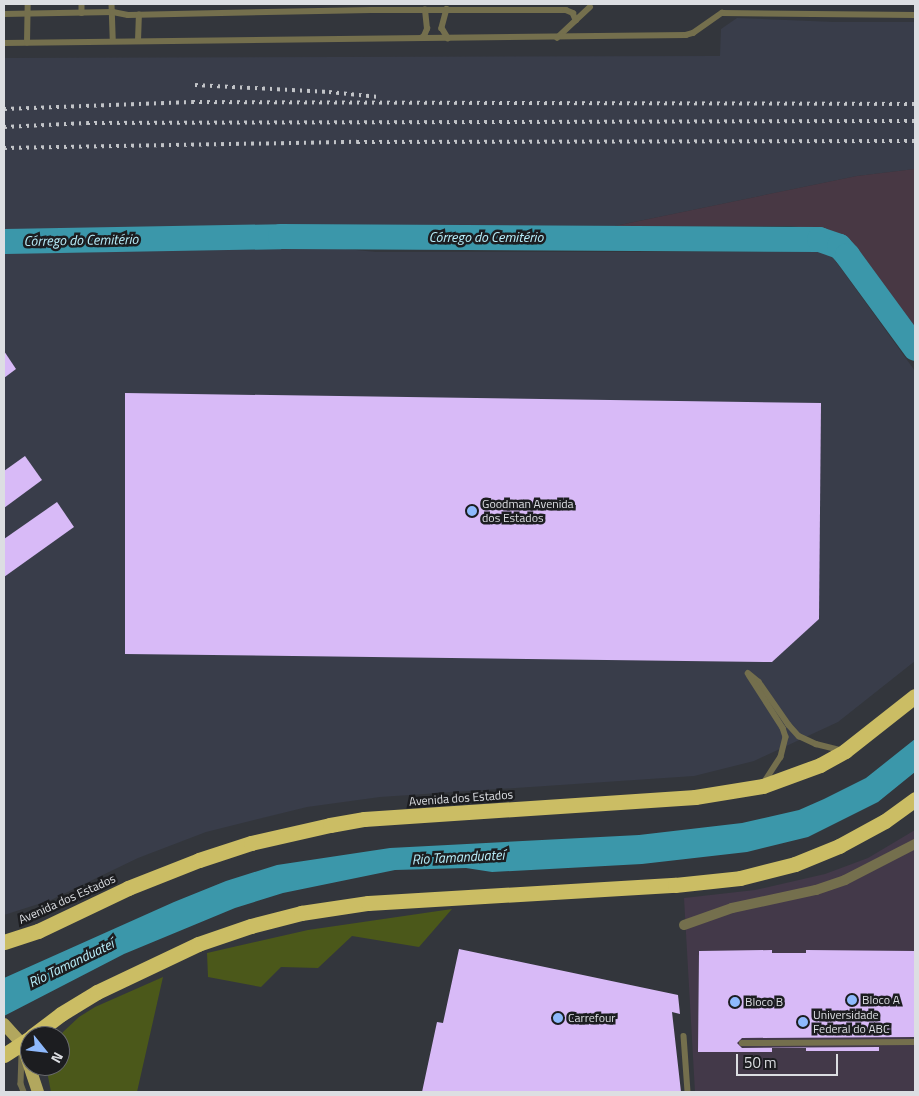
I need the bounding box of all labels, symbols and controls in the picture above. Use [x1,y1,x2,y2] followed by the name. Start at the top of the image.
[429,229,543,245] water label: Córrego do Cemitério
[23,231,139,249] water label: Córrego do Cemitério
[482,497,574,525] place label: Goodman Avenida dos Estados
[466,505,478,517] marker: Goodman Avenida dos Estados
[408,787,514,809] street label: Avenida dos Estados
[411,846,505,868] water label: Rio Tamanduateí
[16,871,118,927] street label: Avenida dos Estados
[26,935,116,991] water label: Rio Tamanduateí
[862,993,900,1007] place label: Bloco A
[846,994,858,1006] marker: Bloco A
[745,995,783,1009] place label: Bloco B
[729,996,741,1008] marker: Bloco B
[813,1008,890,1036] place label: Universidade Federal do ABC
[568,1011,616,1025] place label: Carrefour
[552,1012,564,1024] marker: Carrefour
[797,1016,809,1028] marker: Universidade Federal do ABC
[20,1026,70,1076] north arrow
[739,1044,842,1076] scale bar
[46,1049,69,1067] text: N
[744,1051,777,1074] text: 50 m

